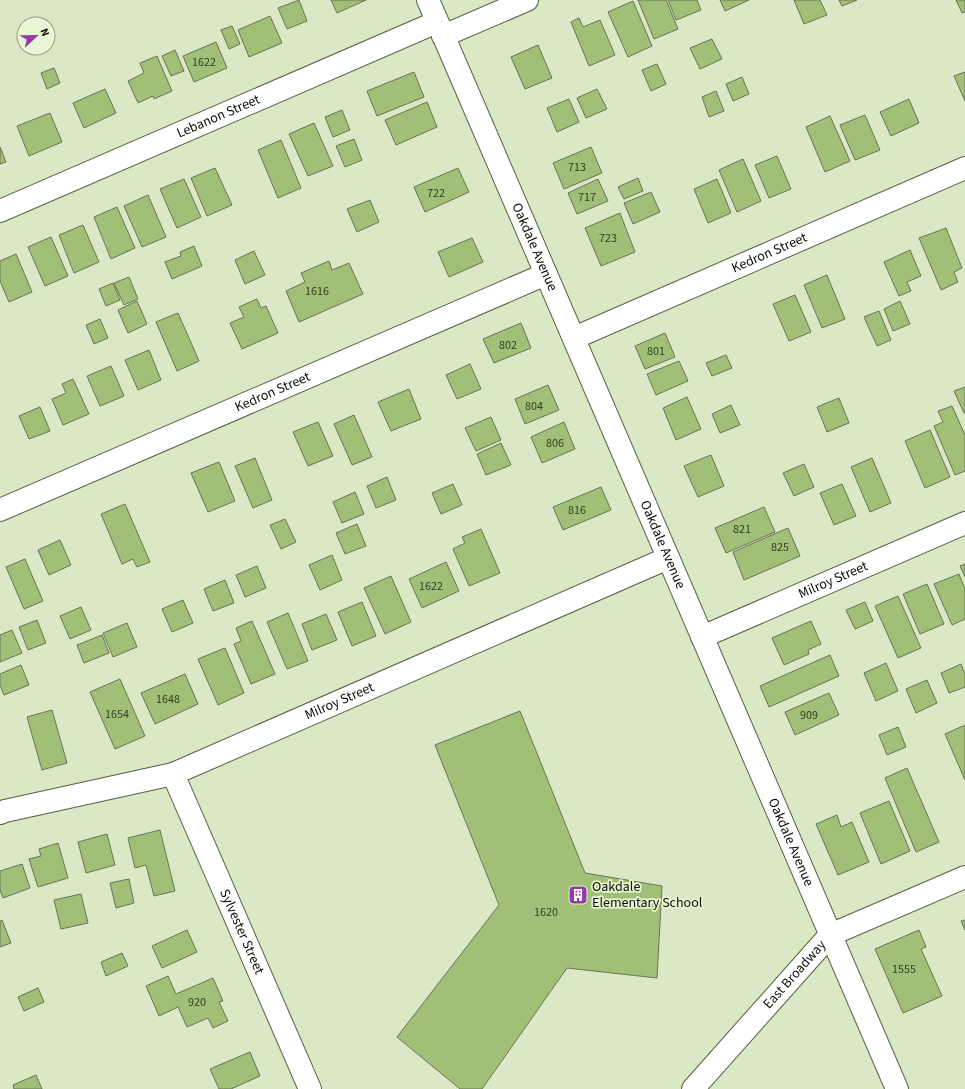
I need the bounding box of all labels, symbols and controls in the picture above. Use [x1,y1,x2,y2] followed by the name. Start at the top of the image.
[16,16,56,56] north arrow
[36,26,53,39] text: N
[192,54,216,71] house number: 1622
[174,90,264,143] street label: Lebanon Street
[568,159,586,176] house number: 713
[427,185,445,202] house number: 722
[578,189,596,206] house number: 717
[507,200,562,294] street label: Oakdale Avenue
[728,228,811,278] street label: Kedron Street
[599,230,617,247] house number: 723
[305,283,329,300] house number: 1616
[499,337,517,354] house number: 802
[647,343,665,360] house number: 801
[232,367,314,417] street label: Kedron Street
[525,398,543,415] house number: 804
[546,435,564,452] house number: 806
[635,497,690,592] street label: Oakdale Avenue
[568,502,586,519] house number: 816
[733,521,751,538] house number: 821
[771,539,789,556] house number: 825
[795,556,871,604] street label: Milroy Street
[419,578,443,595] house number: 1622
[302,677,378,725] street label: Milroy Street
[156,691,180,708] house number: 1648
[105,706,129,723] house number: 1654
[800,707,818,724] house number: 909
[763,795,819,890] street label: Oakdale Avenue
[592,877,703,913] place label: Oakdale Elementary School
[567,884,589,906] building icon: Oakdale Elementary School
[214,886,269,978] street label: Sylvester Street
[534,904,558,921] house number: 1620
[759,935,831,1014] street label: East Broadway
[892,961,916,978] house number: 1555
[188,994,206,1011] house number: 920

